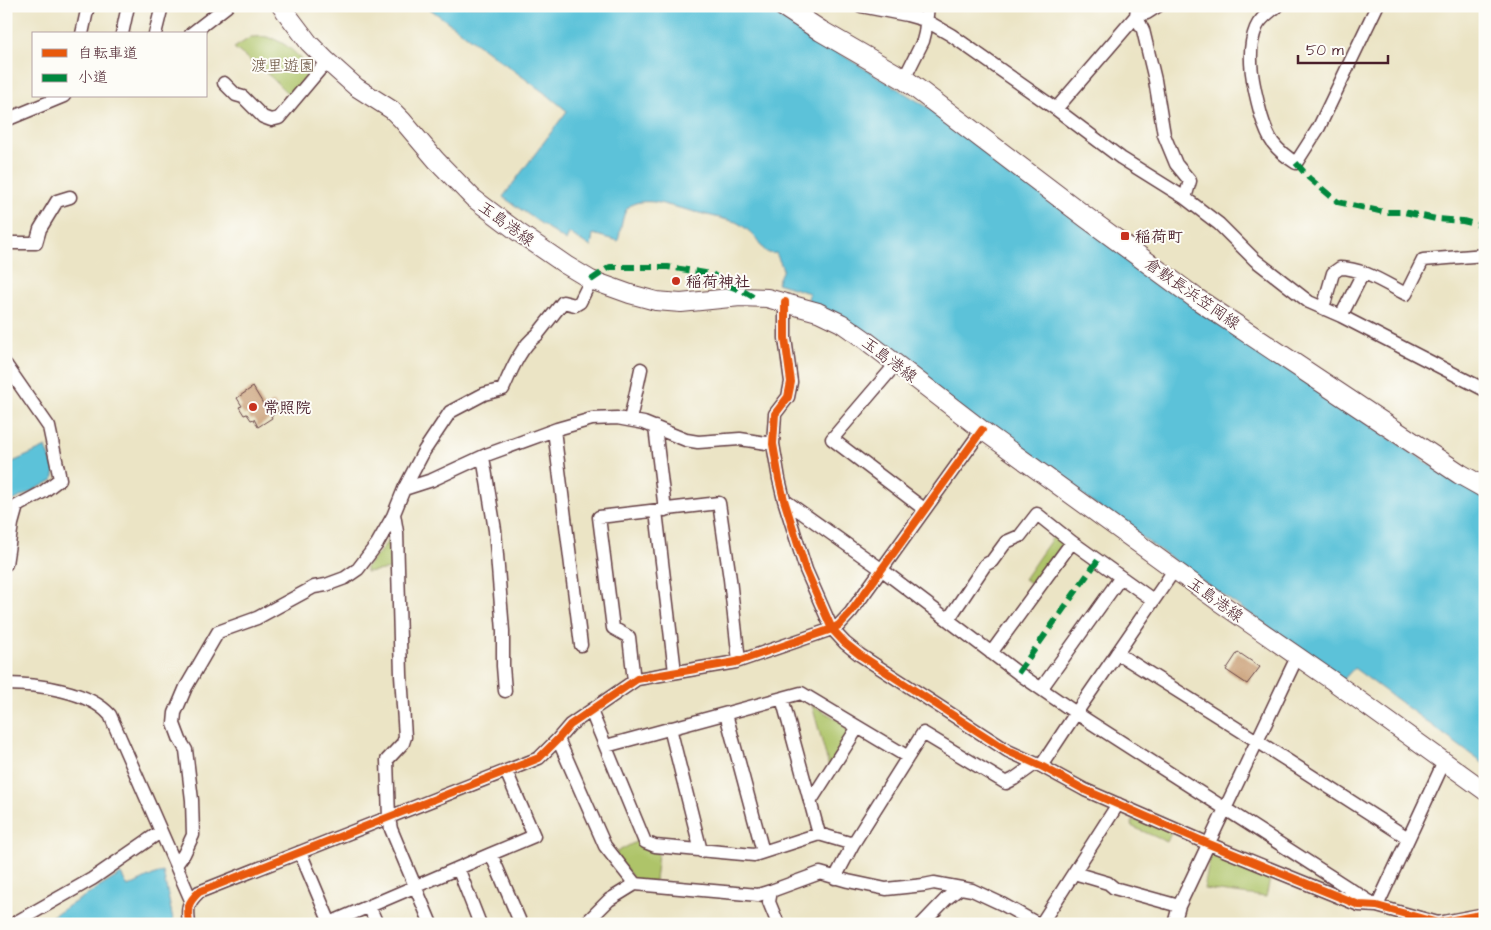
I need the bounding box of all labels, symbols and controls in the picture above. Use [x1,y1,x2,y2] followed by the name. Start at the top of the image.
[32,32,208,98] legend
[1298,32,1388,64] scale bar
[1306,40,1344,61] text: 50 m
[78,43,138,64] text: 自転車道
[251,55,315,77] park label: 渡里遊園
[78,67,108,88] text: 小道
[474,196,539,252] street label: 玉島港線
[1135,226,1183,248] place label: 稲荷町
[1119,230,1131,242] marker: 稲荷町
[1140,253,1245,335] street label: 倉敷長浜笠岡線
[686,271,750,293] place label: 稲荷神社
[670,275,682,287] marker: 稲荷神社
[857,332,922,388] street label: 玉島港線
[263,397,311,419] place label: 常照院
[247,401,259,413] marker: 常照院
[1183,572,1248,628] street label: 玉島港線

